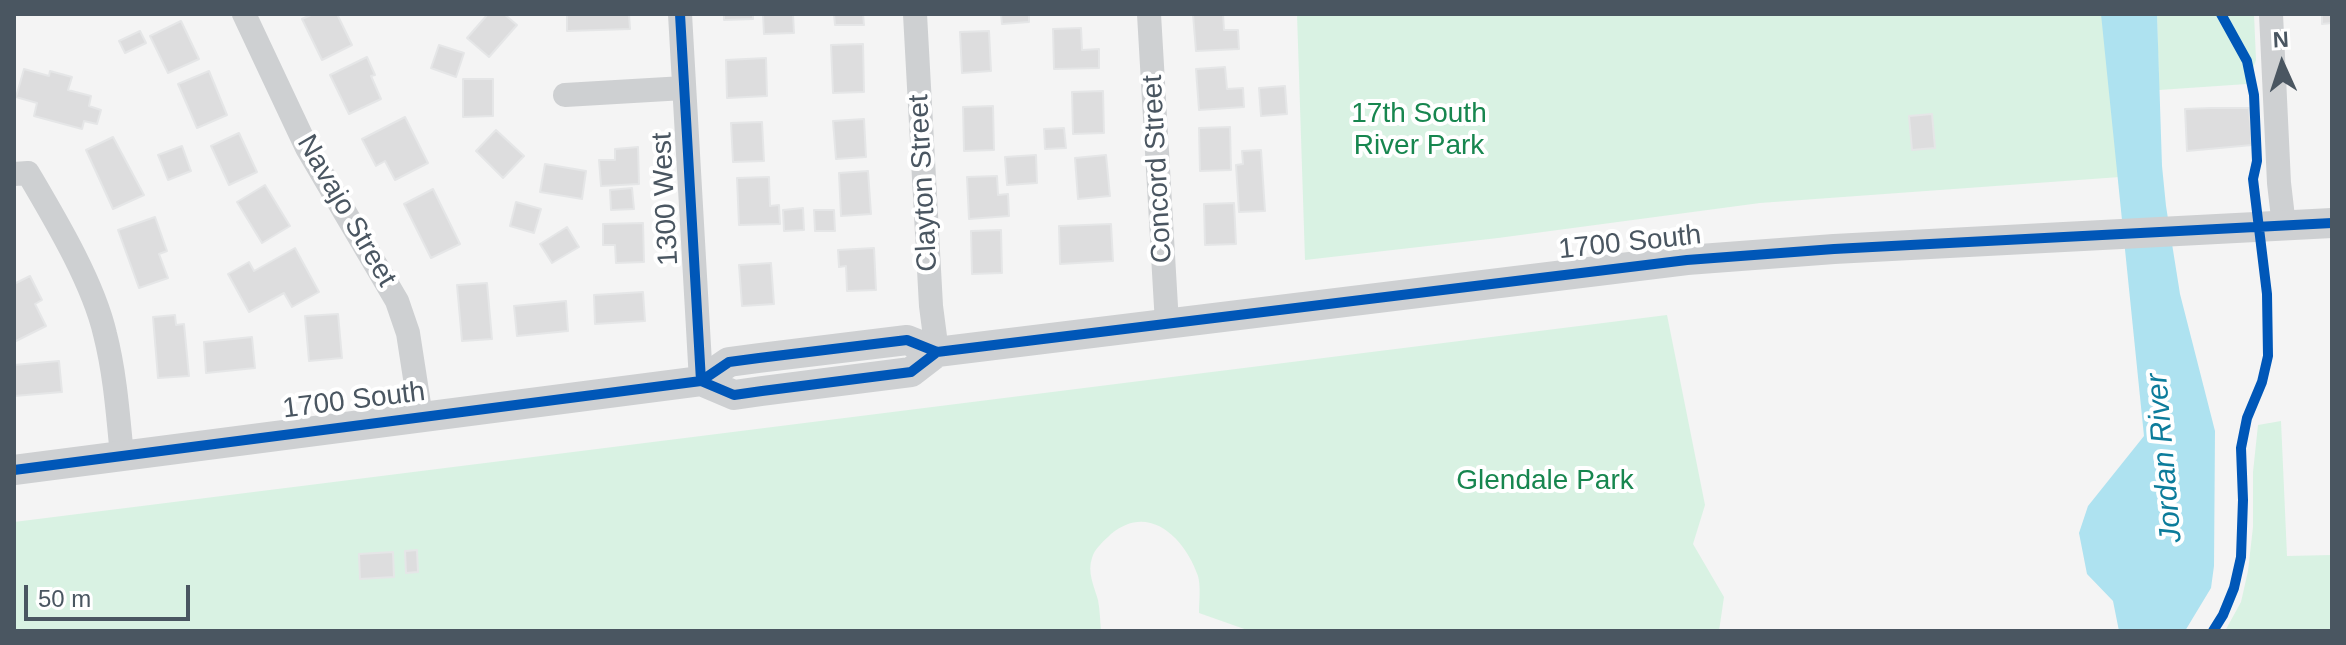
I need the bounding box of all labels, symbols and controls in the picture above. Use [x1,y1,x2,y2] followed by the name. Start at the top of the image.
[2242,24,2322,104] north arrow
[2272,27,2289,52] text: N
[1136,74,1180,264] street label: Concord Street
[903,94,945,272] street label: Clayton Street
[1351,97,1487,163] park label: 17th South River Park
[289,129,403,293] street label: Navajo Street
[646,132,686,266] street label: 1300 West
[1557,219,1703,267] street label: 1700 South
[2140,372,2190,544] water label: Jordan River
[281,376,427,426] street label: 1700 South
[1456,464,1634,498] park label: Glendale Park
[28,569,194,619] scale bar
[38,585,91,612] text: 50 m

